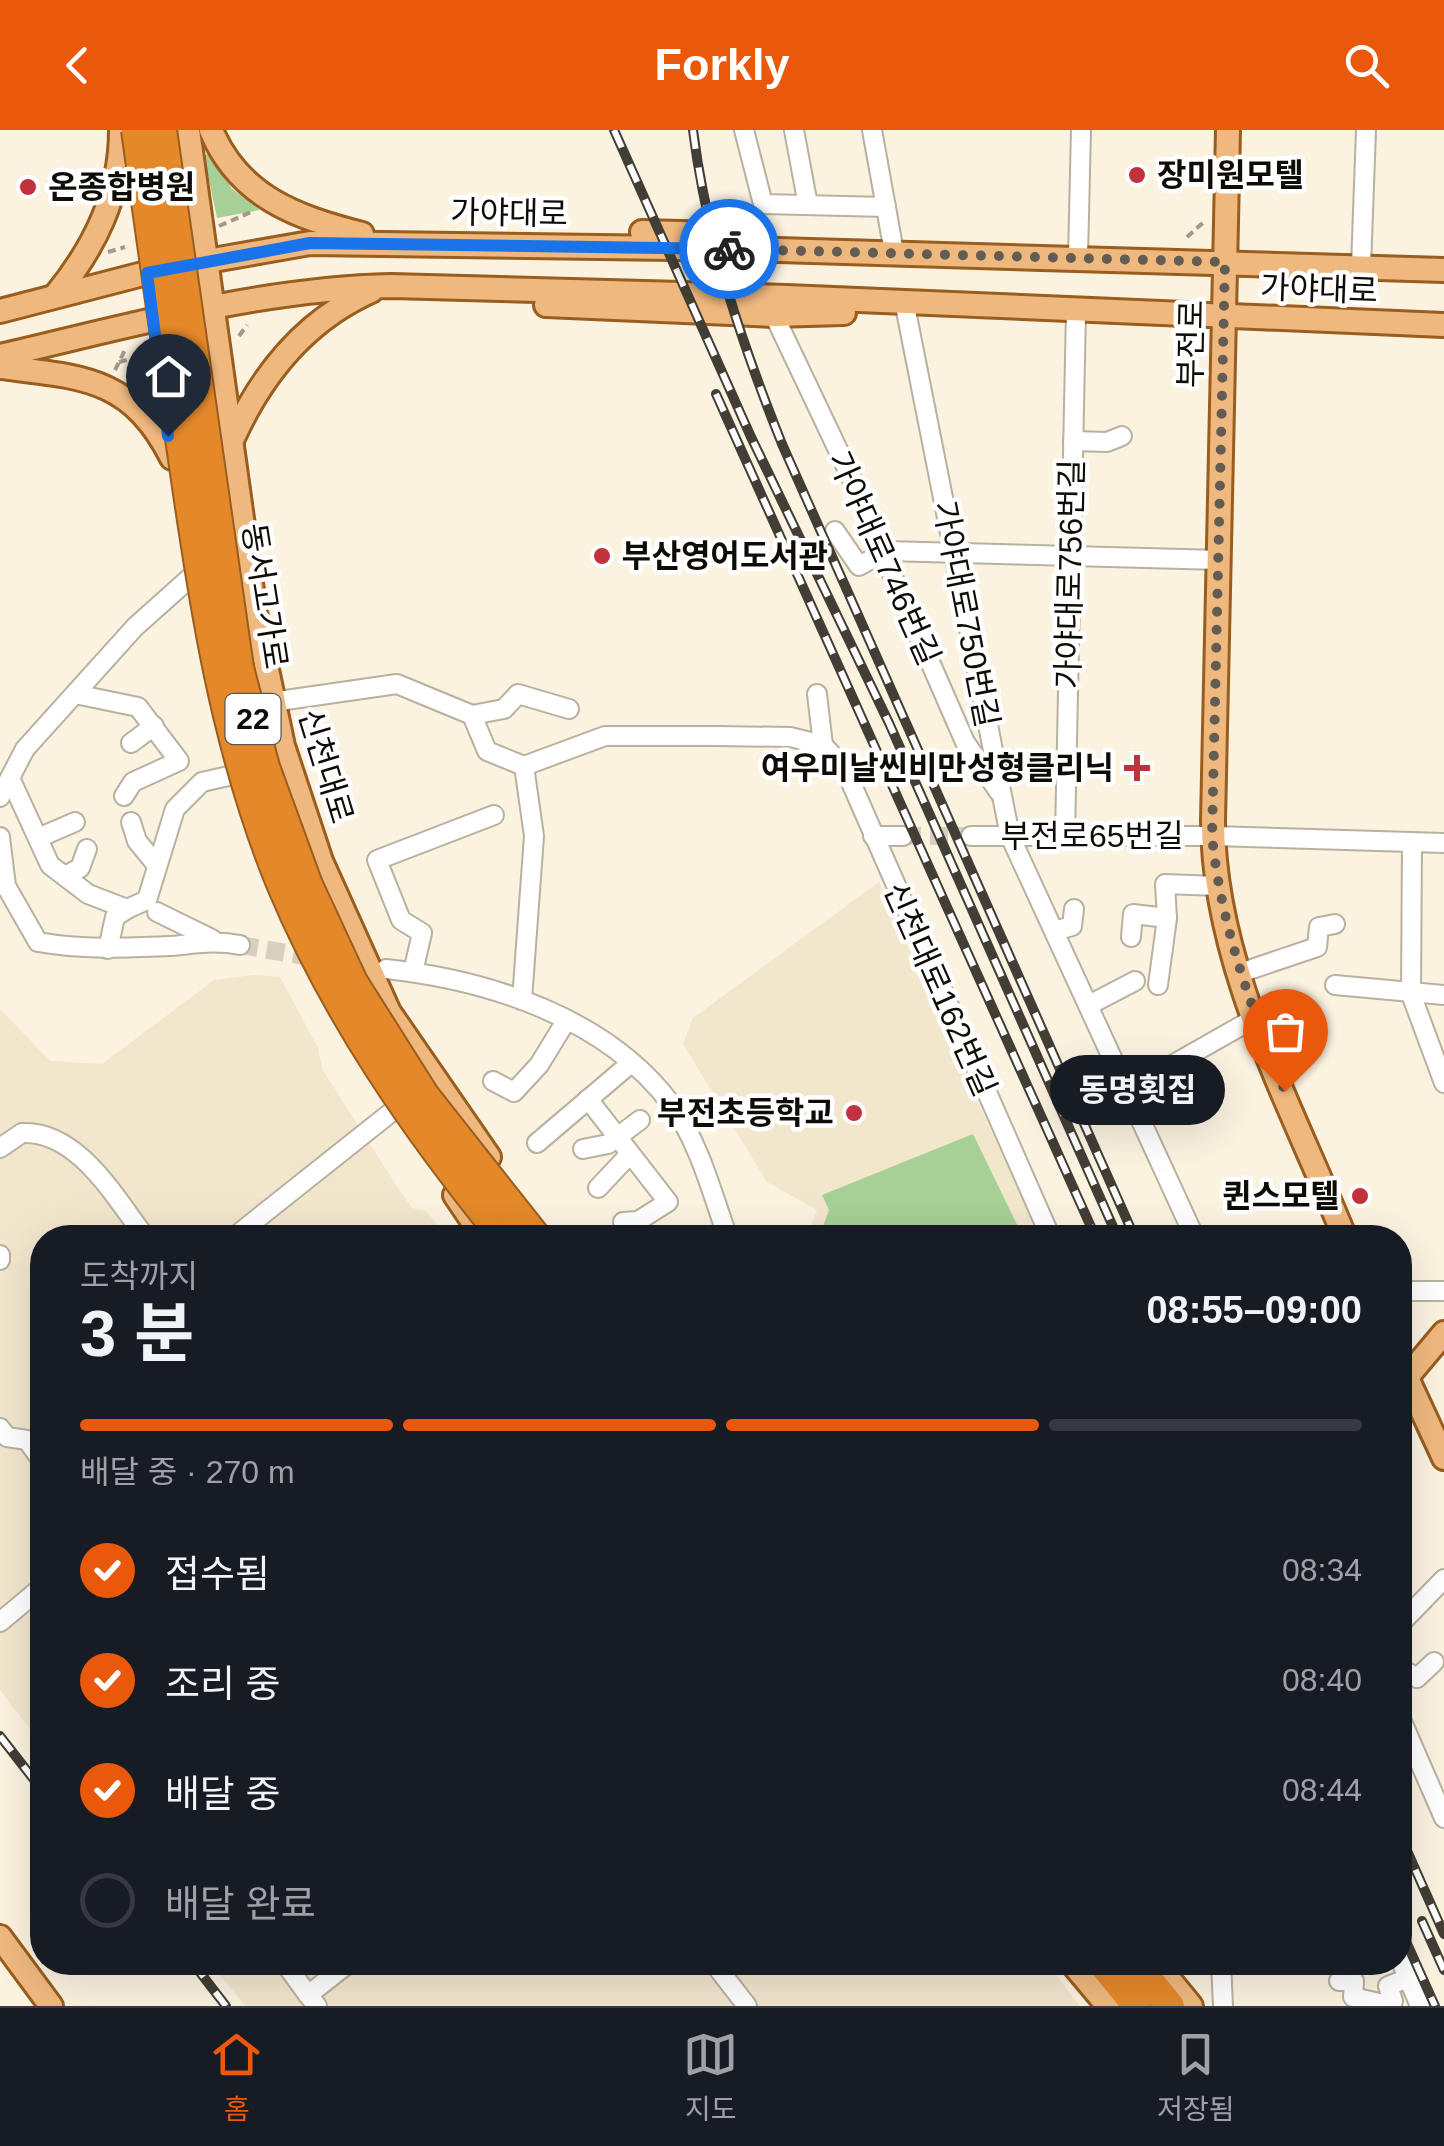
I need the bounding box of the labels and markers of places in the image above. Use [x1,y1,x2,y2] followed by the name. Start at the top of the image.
[1157,157,1304,193] place label: 장미원모텔
[1126,164,1148,186] marker: 장미원모텔
[48,169,195,205] place label: 온종합병원
[17,176,39,198] marker: 온종합병원
[126,334,211,437] pin
[622,538,828,574] place label: 부산영어도서관
[591,545,613,567] marker: 부산영어도서관
[761,750,1114,786] place label: 여우미날씬비만성형클리닉
[1124,755,1150,781] marker: 여우미날씬비만성형클리닉
[1243,989,1328,1092] pin
[1050,1056,1225,1126] callout: 동명횟집
[657,1095,834,1131] place label: 부전초등학교
[843,1102,865,1124] marker: 부전초등학교
[1222,1178,1340,1214] place label: 퀸스모텔
[1349,1185,1371,1207] marker: 퀸스모텔

